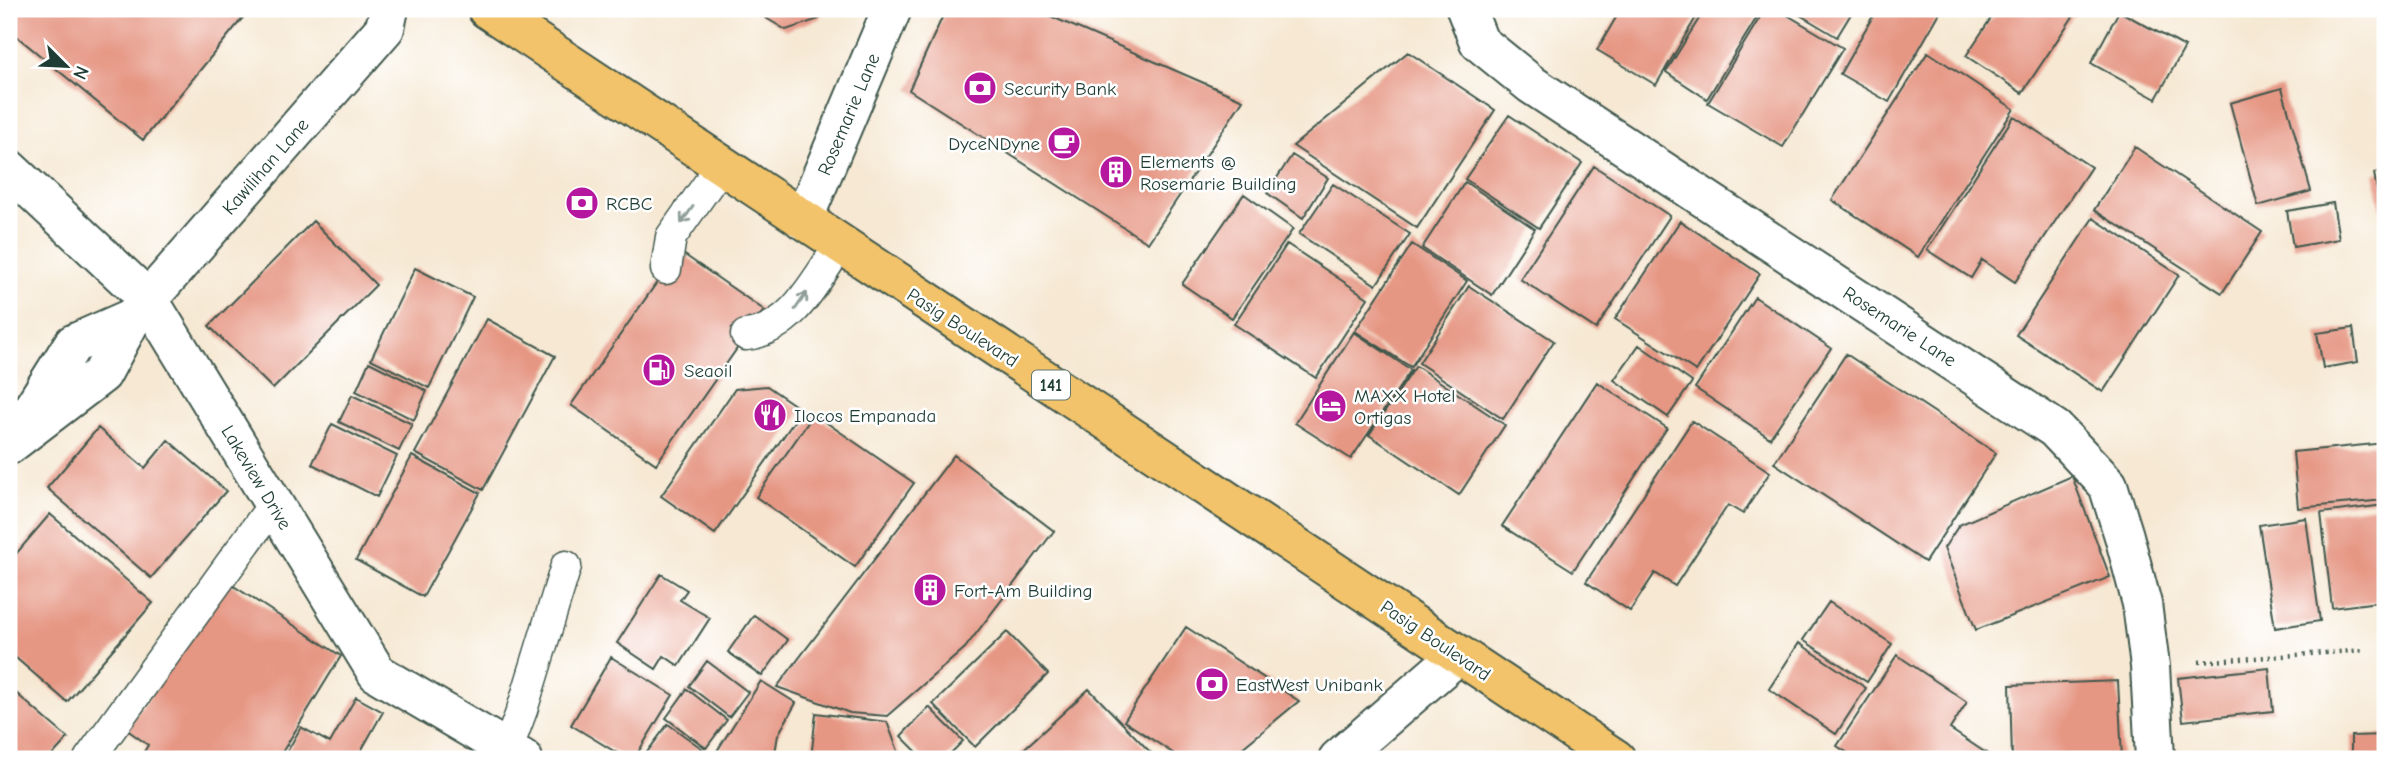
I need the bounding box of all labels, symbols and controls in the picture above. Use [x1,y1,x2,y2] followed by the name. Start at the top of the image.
[32,32,102,102] north arrow
[813,50,885,179] street label: Rosemarie Lane
[68,62,93,83] text: N
[961,69,999,107] bank icon: Security Bank
[1004,78,1117,100] place label: Security Bank
[218,114,314,219] street label: Kawilihan Lane
[1045,124,1083,162] cafe icon: DyceNDyne
[948,133,1040,155] place label: DyceNDyne
[1140,151,1297,195] place label: Elements @ Rosemarie Building
[1097,153,1135,191] building icon: Elements @ Rosemarie Building
[563,184,601,222] bank icon: RCBC
[606,193,653,215] place label: RCBC
[680,205,694,224] one-way arrow
[1839,282,1960,372] street label: Rosemarie Lane
[903,284,1022,372] street label: Pasig Boulevard
[793,291,808,310] one-way arrow
[640,351,678,389] fuel station icon: Seaoil
[684,360,732,382] place label: Seaoil
[1032,370,1070,400] road number: 141
[1354,385,1456,429] place label: MAXX Hotel Ortigas
[1311,387,1349,425] hotel icon: MAXX Hotel Ortigas
[751,396,789,434] restaurant icon: Ilocos Empanada
[794,405,936,427] place label: Ilocos Empanada
[216,421,296,534] street label: Lakeview Drive
[911,571,949,609] building icon: Fort-Am Building
[954,580,1093,602] place label: Fort-Am Building
[1376,596,1495,686] street label: Pasig Boulevard
[1193,665,1231,703] bank icon: EastWest Unibank
[1236,674,1383,696] place label: EastWest Unibank

